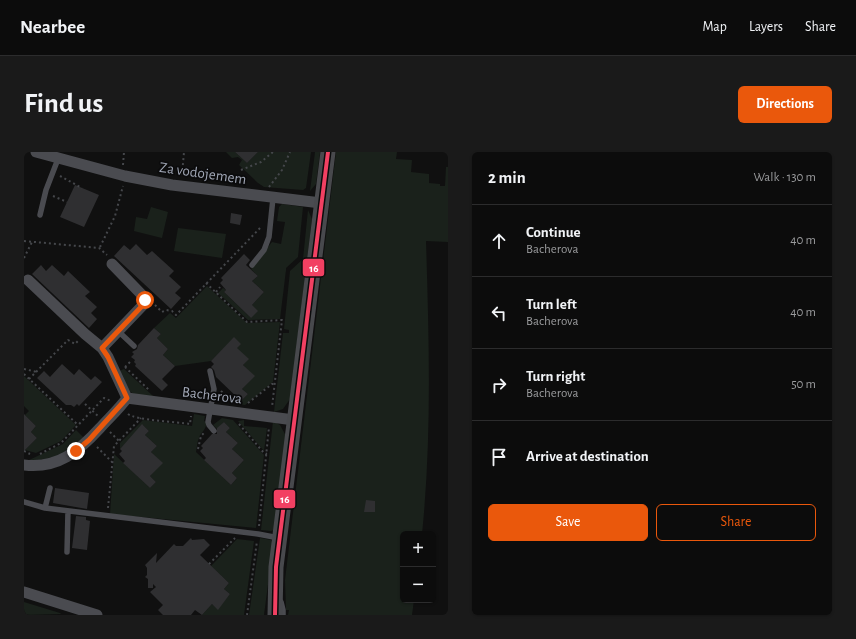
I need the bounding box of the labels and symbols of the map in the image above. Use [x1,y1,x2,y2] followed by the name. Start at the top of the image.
[158,160,247,187] street label: Za vodojemem
[302,258,325,277] line badge: 16
[309,263,319,274] text: 16
[136,291,154,309] route start
[181,384,243,407] street label: Bacherova
[67,442,85,460] route end
[273,489,296,509] line badge: 16
[280,494,290,505] text: 16

